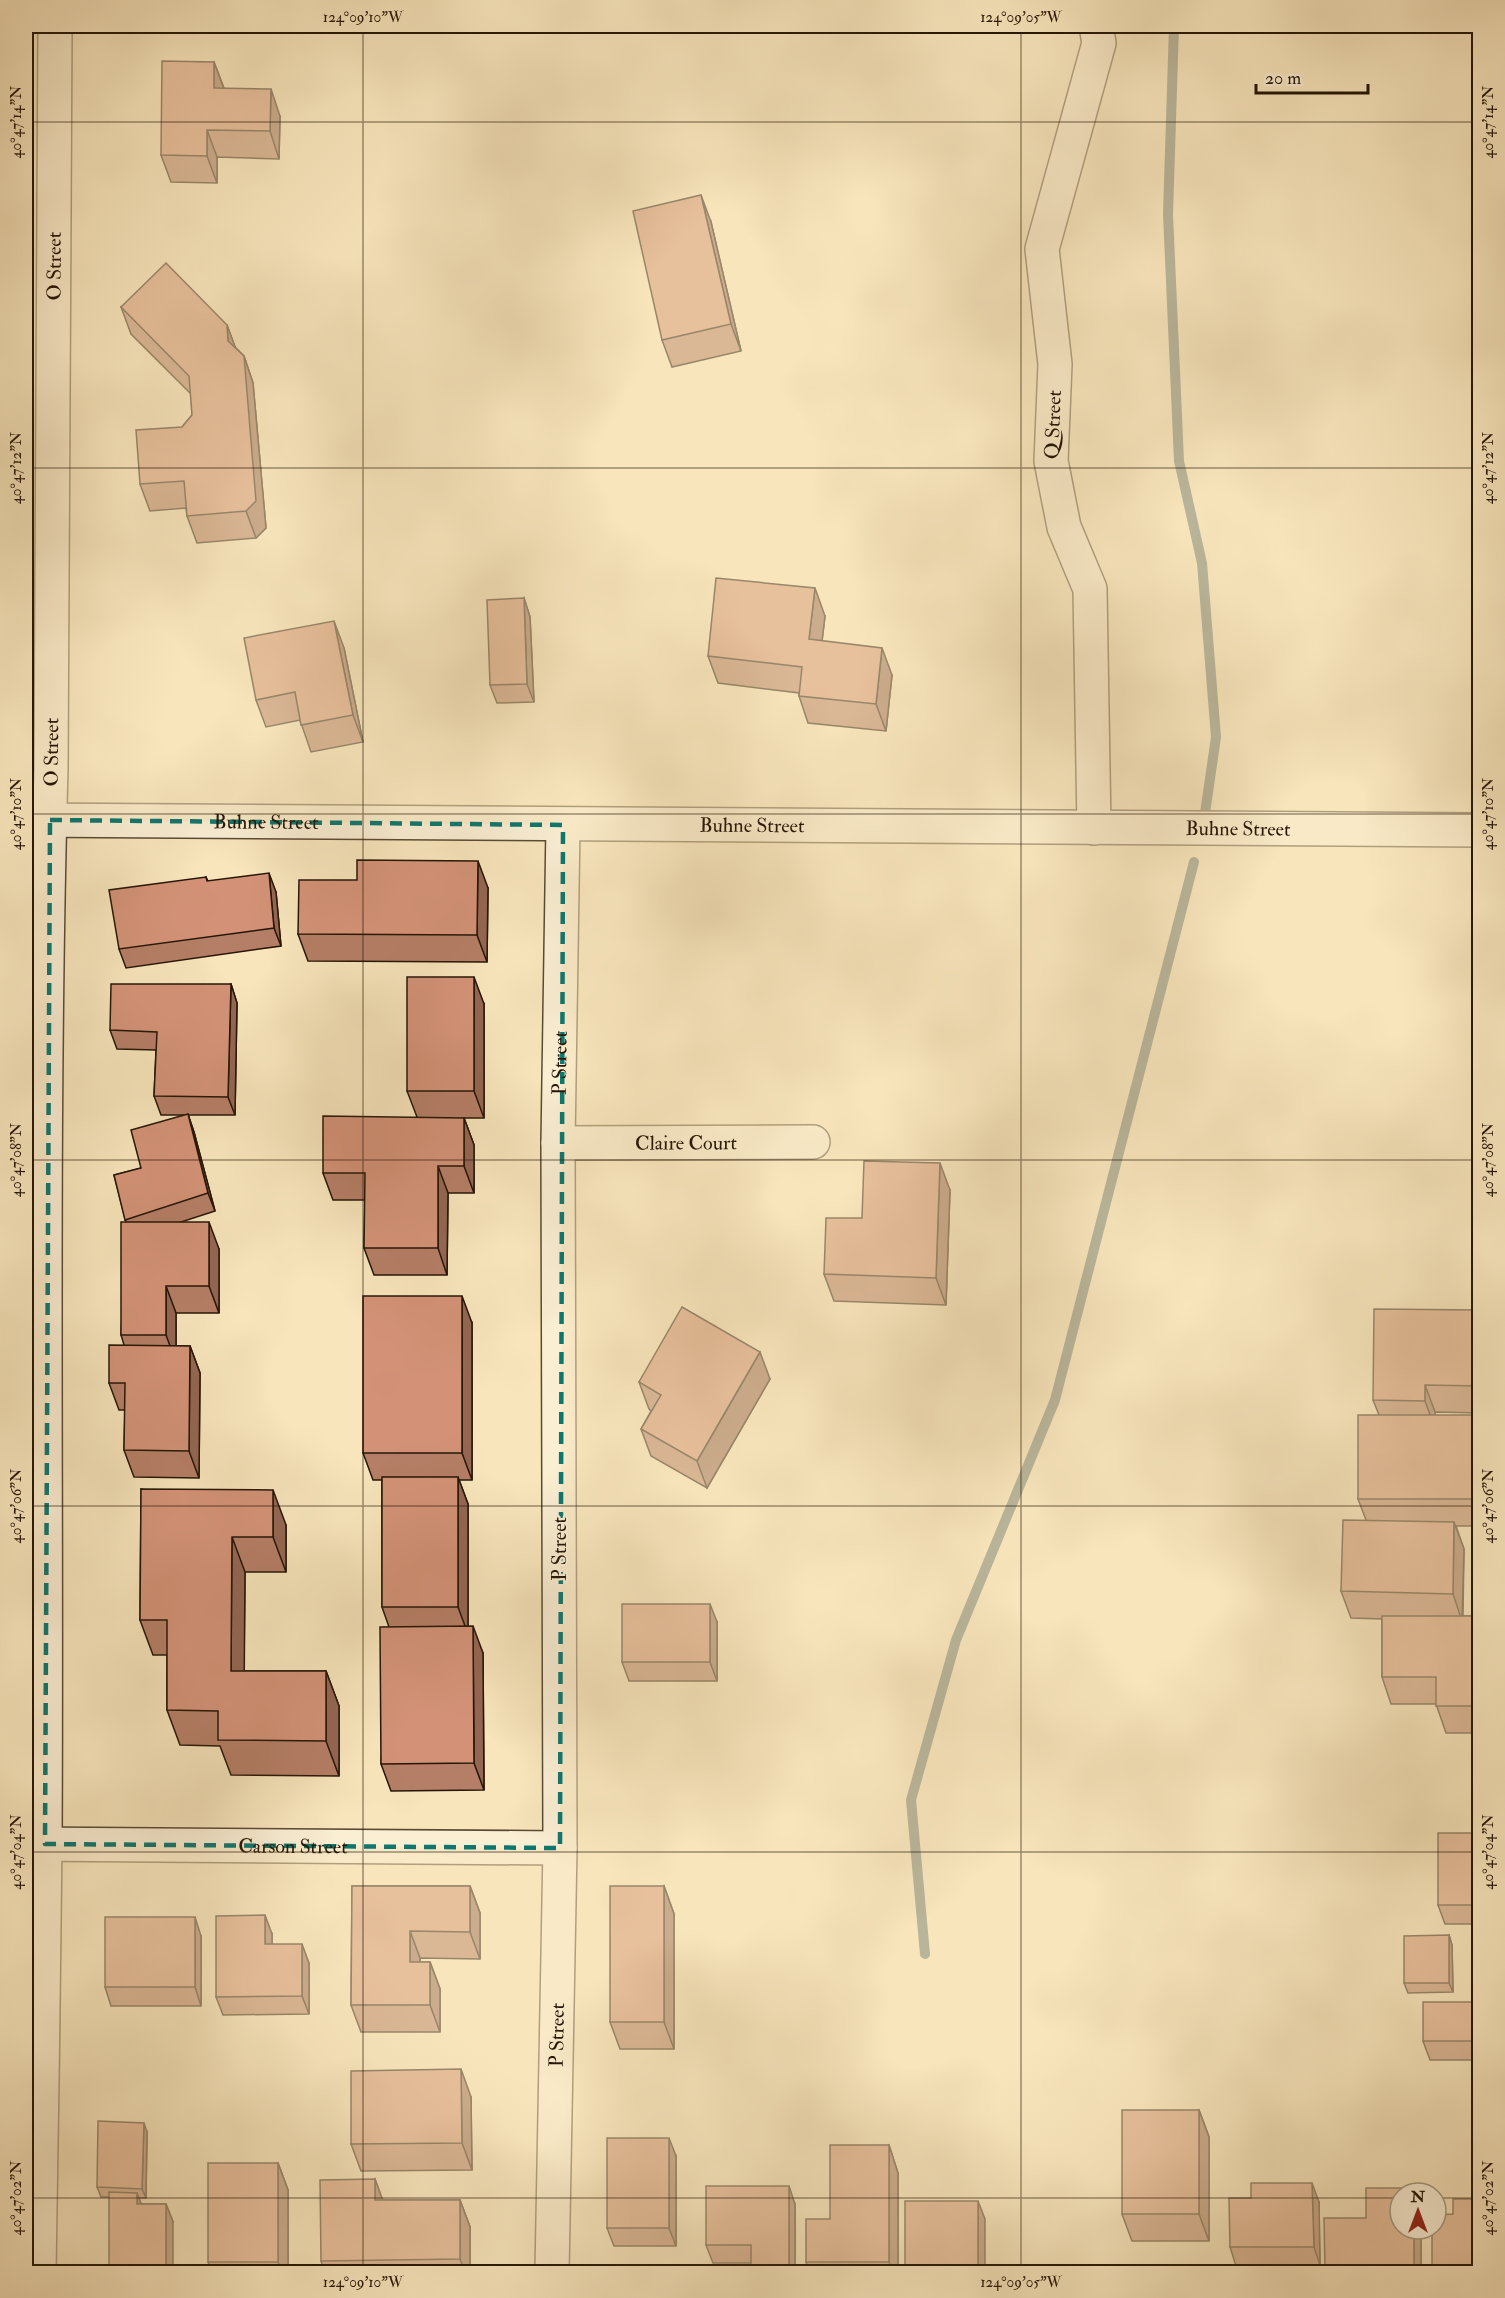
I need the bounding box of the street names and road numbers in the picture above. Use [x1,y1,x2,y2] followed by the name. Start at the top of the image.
[42,231,67,301] street label: O Street
[1039,389,1067,460] street label: Q Street
[39,717,64,787] street label: O Street
[213,809,319,835] street label: Buhne Street
[699,813,805,838] street label: Buhne Street
[1185,816,1291,842] street label: Buhne Street
[547,1030,573,1095] street label: P Street
[635,1130,738,1156] street label: Claire Court
[547,1516,572,1581] street label: P Street
[238,1834,348,1859] street label: Carson Street
[544,2002,570,2067] street label: P Street

